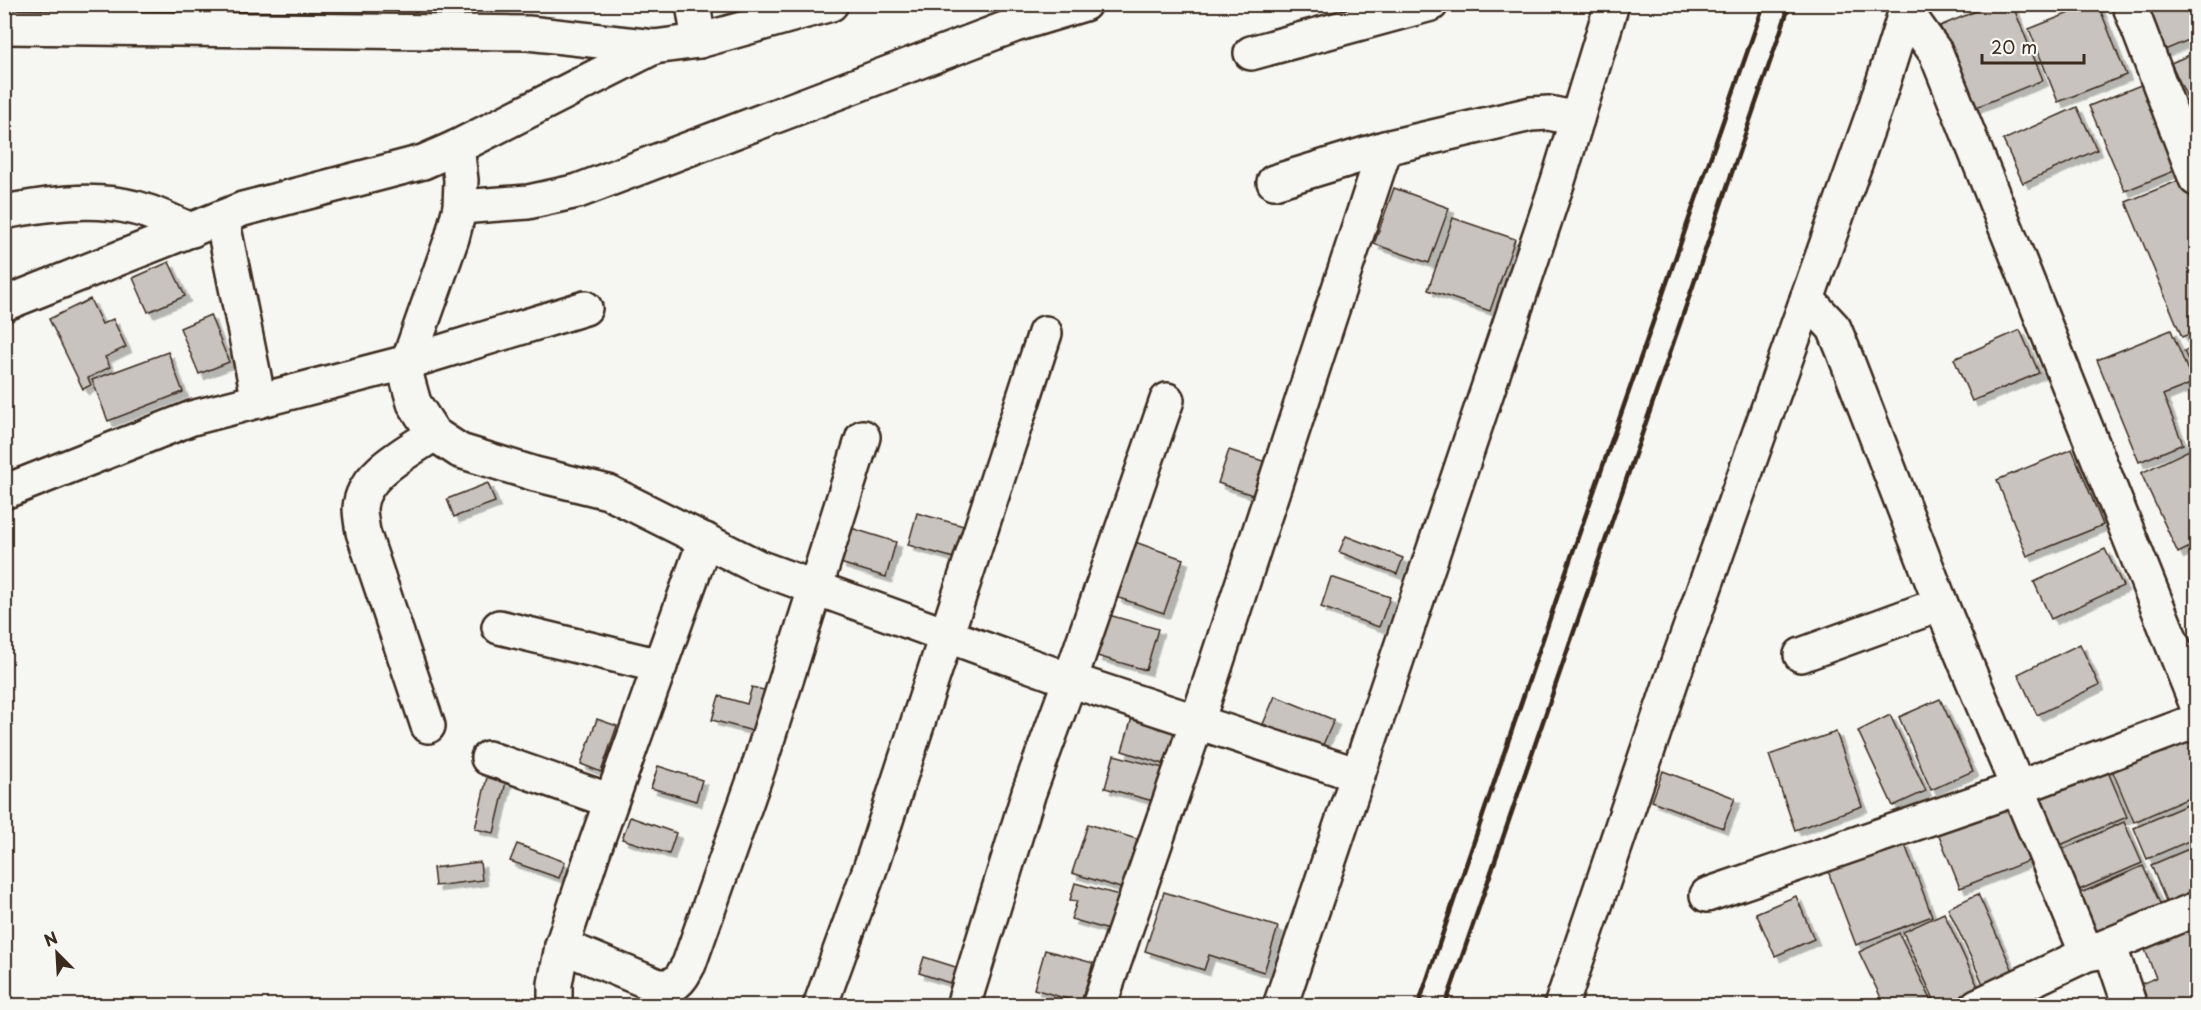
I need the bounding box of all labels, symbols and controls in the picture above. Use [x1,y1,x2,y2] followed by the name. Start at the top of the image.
[1982,27,2084,65] scale bar
[1991,33,2037,60] text: 20 m
[27,923,87,983] north arrow
[40,925,61,952] text: N

